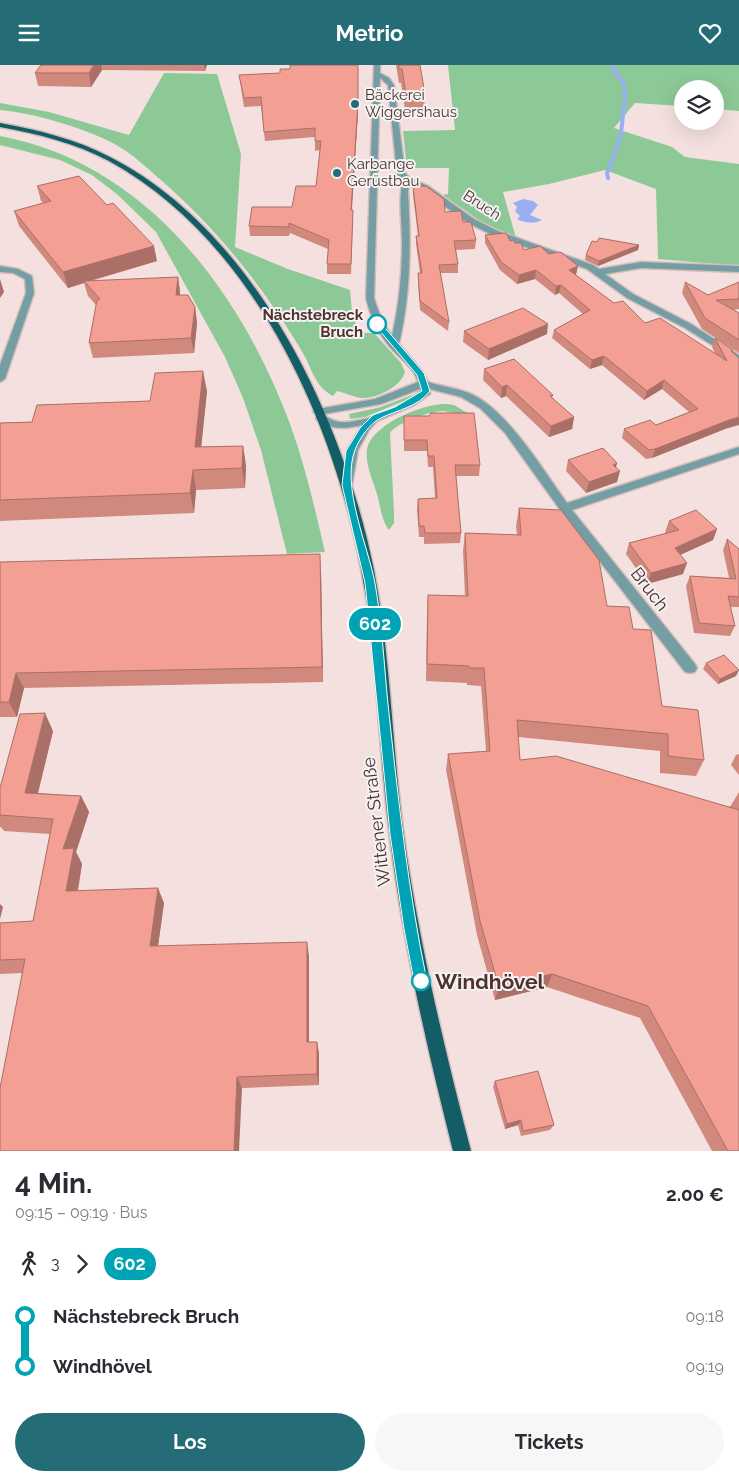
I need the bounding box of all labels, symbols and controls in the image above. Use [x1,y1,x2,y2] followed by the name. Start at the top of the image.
[15,19,43,47] icon: menu
[696,19,724,47] icon: heart
[336,20,403,46] text: Metrio
[674,80,724,130] map controls
[674,80,724,130] button: layers
[365,86,457,121] place label: Bäckerei Wiggershaus
[349,98,361,110] marker: Bäckerei Wiggershaus
[347,155,419,190] place label: Karbange Gerüstbau
[331,167,343,179] marker: Karbange Gerüstbau
[460,186,504,224] street label: Bruch
[262,306,364,341] place label: Nächstebreck Bruch
[367,314,387,334] marker: Nächstebreck Bruch
[627,563,673,615] street label: Bruch
[346,608,404,640] line badge: 602
[359,613,391,634] text: 602
[358,756,394,888] street label: Wittener Straße
[435,969,544,994] place label: Windhövel
[411,971,431,991] marker: Windhövel
[15,1167,92,1200] text: 4 Min.
[666,1183,724,1205] text: 2.00 €
[15,1203,148,1222] text: 09:15 – 09:19 · Bus
[15,1250,43,1278] icon: walk
[68,1250,96,1278] icon: forward
[114,1253,146,1274] text: 602
[51,1254,60,1273] text: 3
[53,1305,239,1327] text: Nächstebreck Bruch
[685,1307,724,1326] text: 09:18
[53,1355,152,1377] text: Windhövel
[686,1357,724,1376] text: 09:19
[15,1413,365,1471] button: Los
[375,1413,724,1471] button: Tickets

